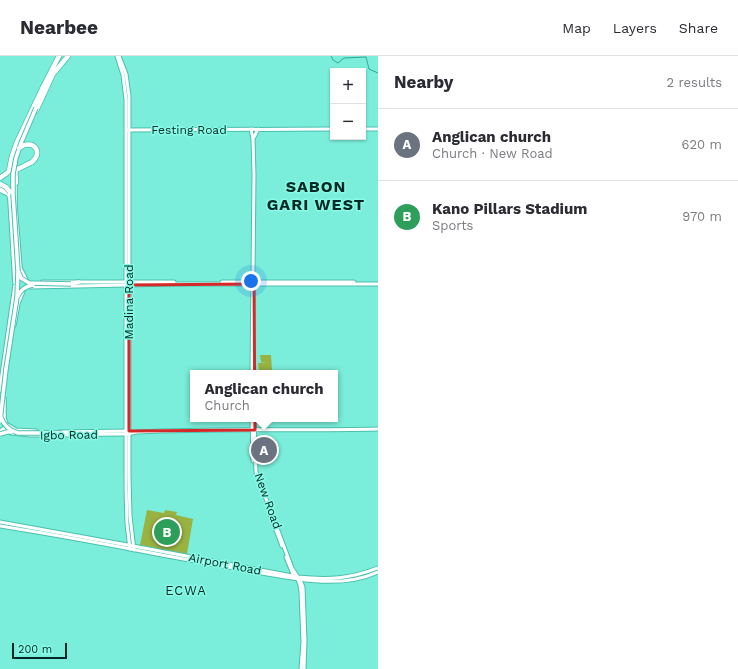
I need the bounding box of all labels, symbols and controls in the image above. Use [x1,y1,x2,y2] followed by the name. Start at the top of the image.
[20,16,98,39] text: Nearbee
[562,20,591,36] text: Map
[613,20,657,36] text: Layers
[679,20,718,36] text: Share
[330,68,366,140] map controls
[330,68,366,104] button: +
[394,72,453,92] text: Nearby
[667,75,722,90] text: 2 results
[330,104,366,140] button: −
[151,123,227,137] street label: Festing Road
[432,128,551,146] text: Anglican church
[403,137,411,152] text: A
[682,137,722,152] text: 620 m
[432,146,553,161] text: Church · New Road
[267,177,365,214] district label: SABON GARI WEST
[432,200,587,218] text: Kano Pillars Stadium
[403,209,411,224] text: B
[682,209,722,224] text: 970 m
[432,218,473,233] text: Sports
[122,264,136,340] street label: Madina Road
[241,271,261,291] your location
[190,370,338,422] popup
[204,380,324,398] text: Anglican church
[204,398,250,413] text: Church
[40,427,98,443] street label: Igbo Road
[251,435,277,465] pin: A
[251,471,285,531] street label: New Road
[154,517,180,547] pin: B
[187,550,263,578] street label: Airport Road
[165,583,207,598] district label: ECWA
[12,641,67,660] scale bar
[18,643,52,656] text: 200 m

